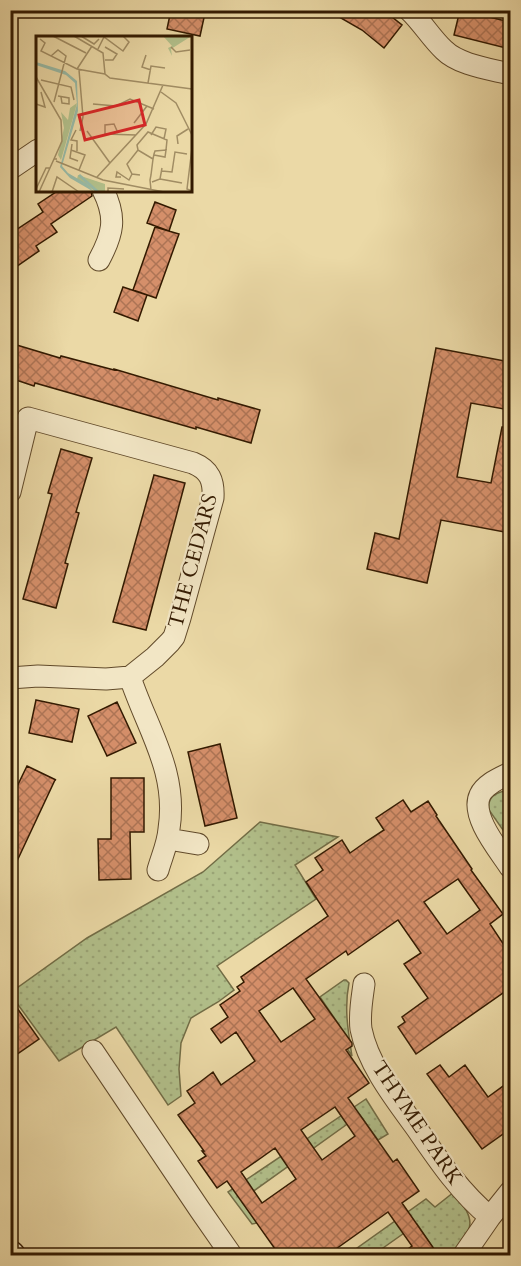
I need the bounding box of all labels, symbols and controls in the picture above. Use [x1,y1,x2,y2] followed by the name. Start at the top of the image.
[36,36,192,192] inset map
[161,491,225,631] street label: THE CEDARS
[365,1055,470,1191] street label: THYME PARK

